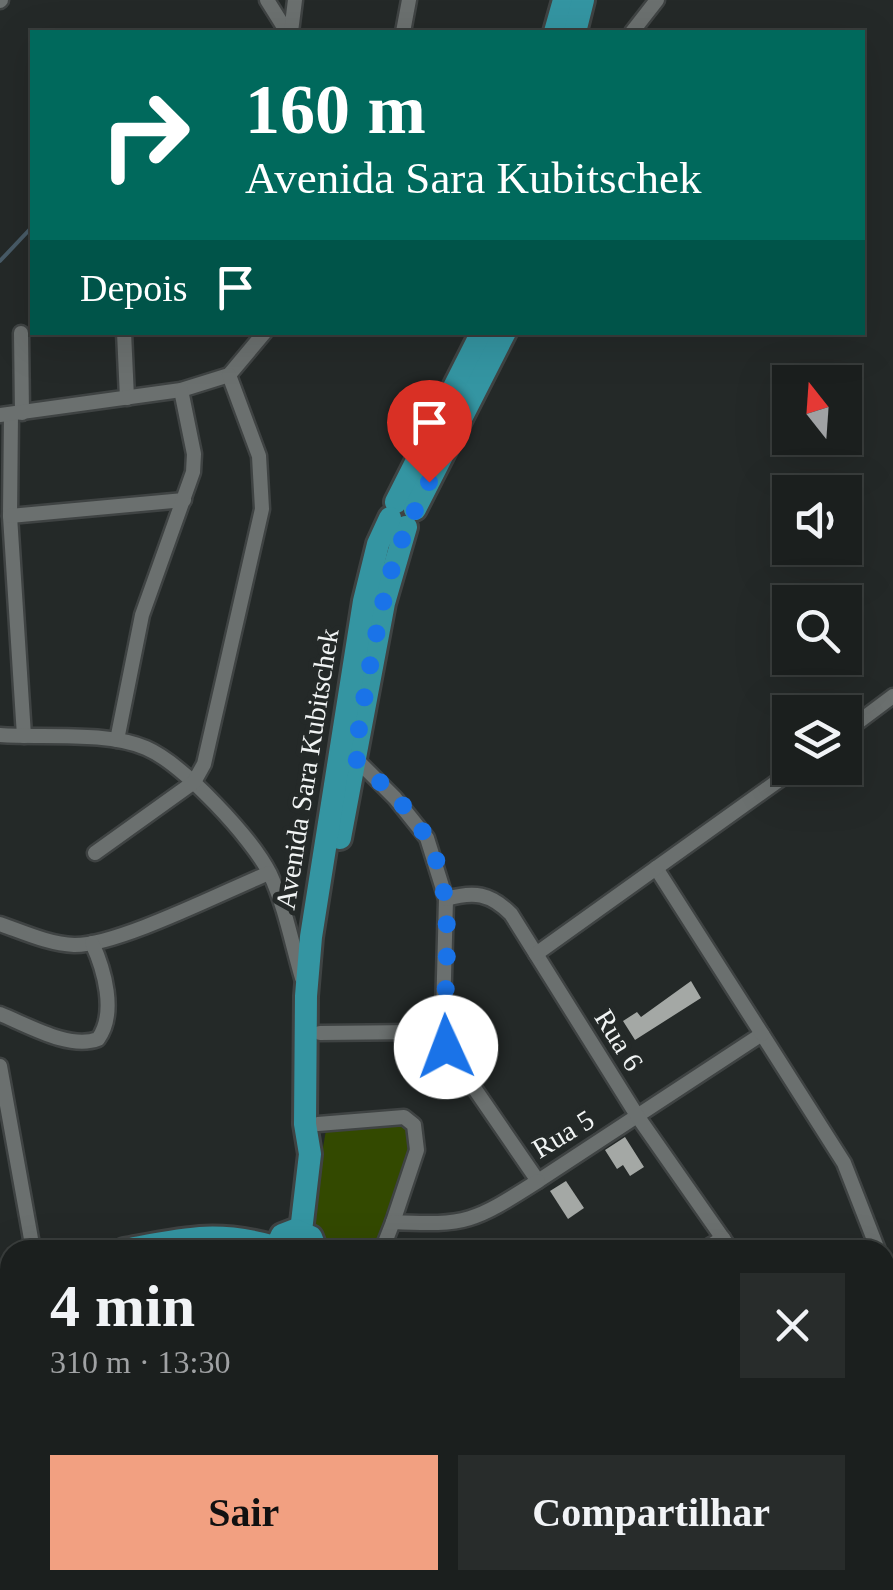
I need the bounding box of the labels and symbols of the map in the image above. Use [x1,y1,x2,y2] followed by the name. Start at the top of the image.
[772,365,862,455] north arrow
[387,380,472,483] pin
[269,626,345,912] street label: Avenida Sara Kubitschek
[394,995,498,1099] position arrow
[588,1004,650,1076] street label: Rua 6
[527,1104,599,1164] street label: Rua 5

